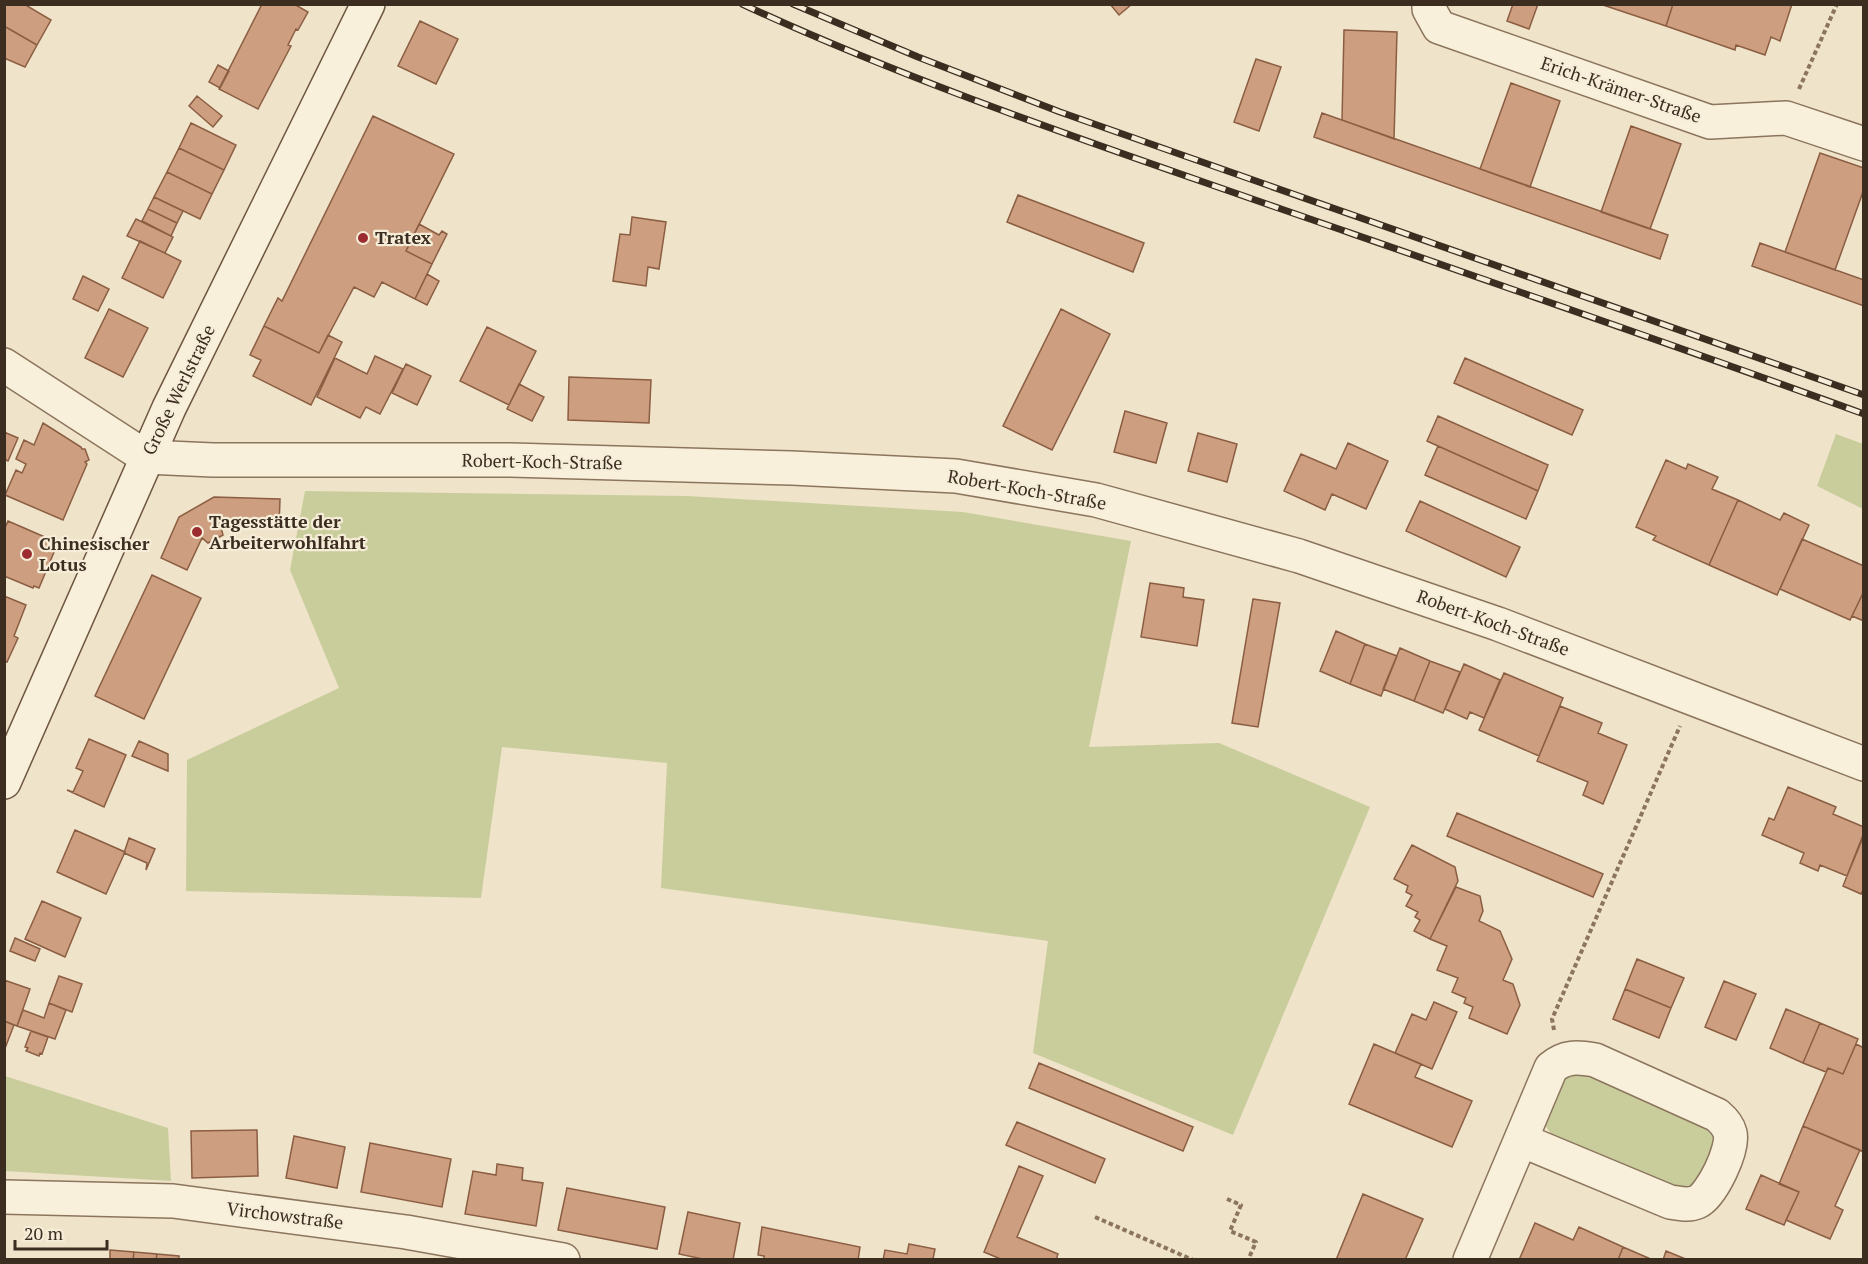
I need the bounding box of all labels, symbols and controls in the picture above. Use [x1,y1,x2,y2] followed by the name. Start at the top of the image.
[1538,50,1705,128] street label: Erich-Krämer-Straße
[375,225,431,249] place label: Tratex
[356,231,370,245] marker: Tratex
[136,320,220,459] street label: Große Werlstraße
[461,448,623,474] street label: Robert-Koch-Straße
[946,463,1108,515] street label: Robert-Koch-Straße
[209,509,366,554] place label: Tagesstätte der Arbeiterwohlfahrt
[190,525,204,539] marker: Tagesstätte der Arbeiterwohlfahrt
[39,531,150,576] place label: Chinesischer Lotus
[20,547,34,561] marker: Chinesischer Lotus
[1414,583,1573,661] street label: Robert-Koch-Straße
[225,1196,345,1234] street label: Virchowstraße
[15,1213,106,1251] scale bar
[24,1221,64,1245] text: 20 m

